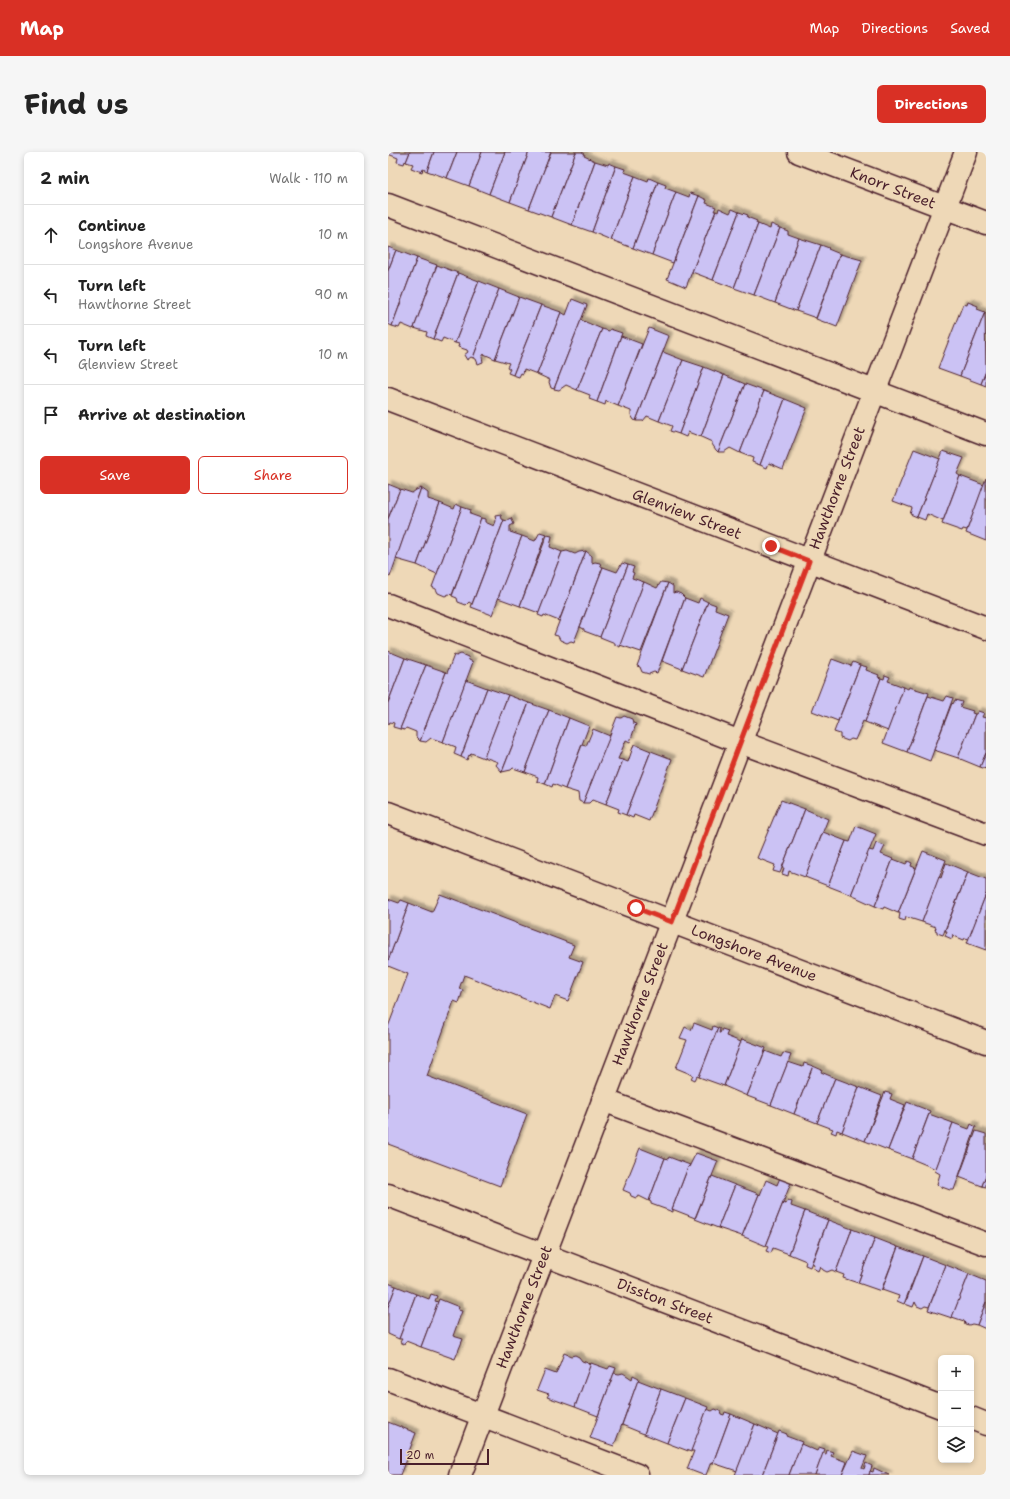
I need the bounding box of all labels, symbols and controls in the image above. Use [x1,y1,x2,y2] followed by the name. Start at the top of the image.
[20,16,64,41] text: Map
[810,19,840,37] text: Map
[862,19,928,37] text: Directions
[950,19,990,37] text: Saved
[24,85,129,123] text: Find us
[877,85,986,123] button: Directions
[847,162,939,214] street label: Knorr Street
[40,167,90,189] text: 2 min
[269,170,348,187] text: Walk · 110 m
[78,216,146,236] text: Continue
[40,224,62,246] icon: ahead
[318,226,348,243] text: 10 m
[78,236,193,253] text: Longshore Avenue
[78,276,146,296] text: Turn left
[40,284,62,306] icon: left
[314,286,348,303] text: 90 m
[78,296,191,313] text: Hawthorne Street
[78,336,146,356] text: Turn left
[40,344,62,366] icon: left
[318,346,348,363] text: 10 m
[78,356,178,373] text: Glenview Street
[40,404,62,426] icon: arrive
[78,405,246,425] text: Arrive at destination
[804,423,870,553] street label: Hawthorne Street
[40,456,190,494] button: Save
[198,456,348,494] button: Share
[629,484,745,544] street label: Glenview Street
[762,537,780,555] route end
[627,899,645,917] route start
[688,920,820,986] street label: Longshore Avenue
[607,939,673,1069] street label: Hawthorne Street
[491,1242,557,1372] street label: Hawthorne Street
[614,1273,716,1329] street label: Disston Street
[938,1355,974,1463] map controls
[938,1355,974,1391] button: +
[938,1391,974,1427] button: −
[938,1427,974,1463] button: layers
[400,1447,489,1466] scale bar
[406,1448,434,1463] text: 20 m

